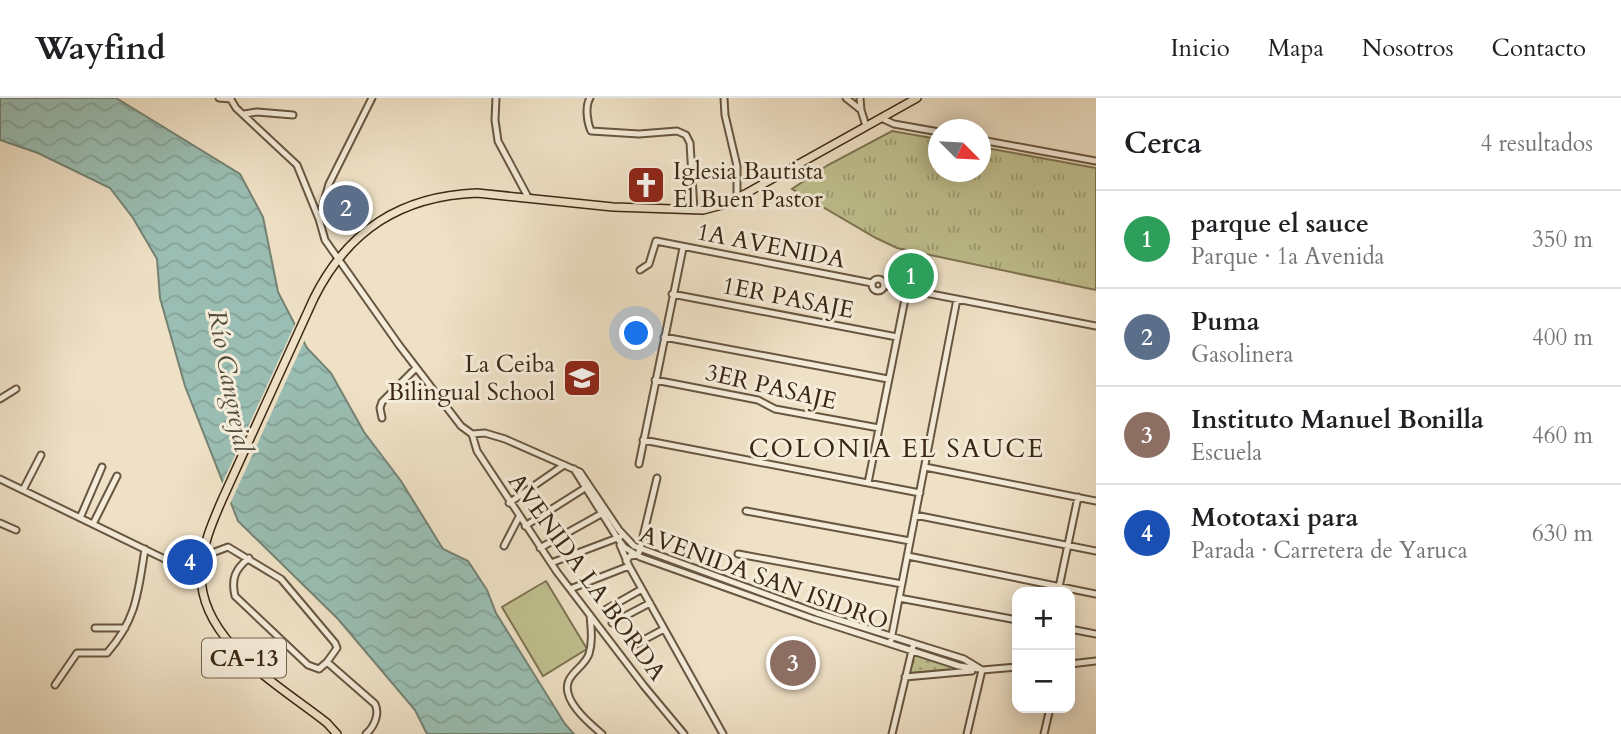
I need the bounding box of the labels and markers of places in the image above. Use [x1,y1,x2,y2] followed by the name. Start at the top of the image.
[673,155,824,216] place label: Iglesia Bautista El Buen Pastor
[625,164,667,206] church icon: Iglesia Bautista El Buen Pastor
[323,182,369,234] pin: 2
[888,250,934,302] pin: 1
[388,348,556,409] place label: La Ceiba Bilingual School
[561,357,603,399] school or university icon: La Ceiba Bilingual School
[167,536,213,588] pin: 4
[770,637,816,689] pin: 3

